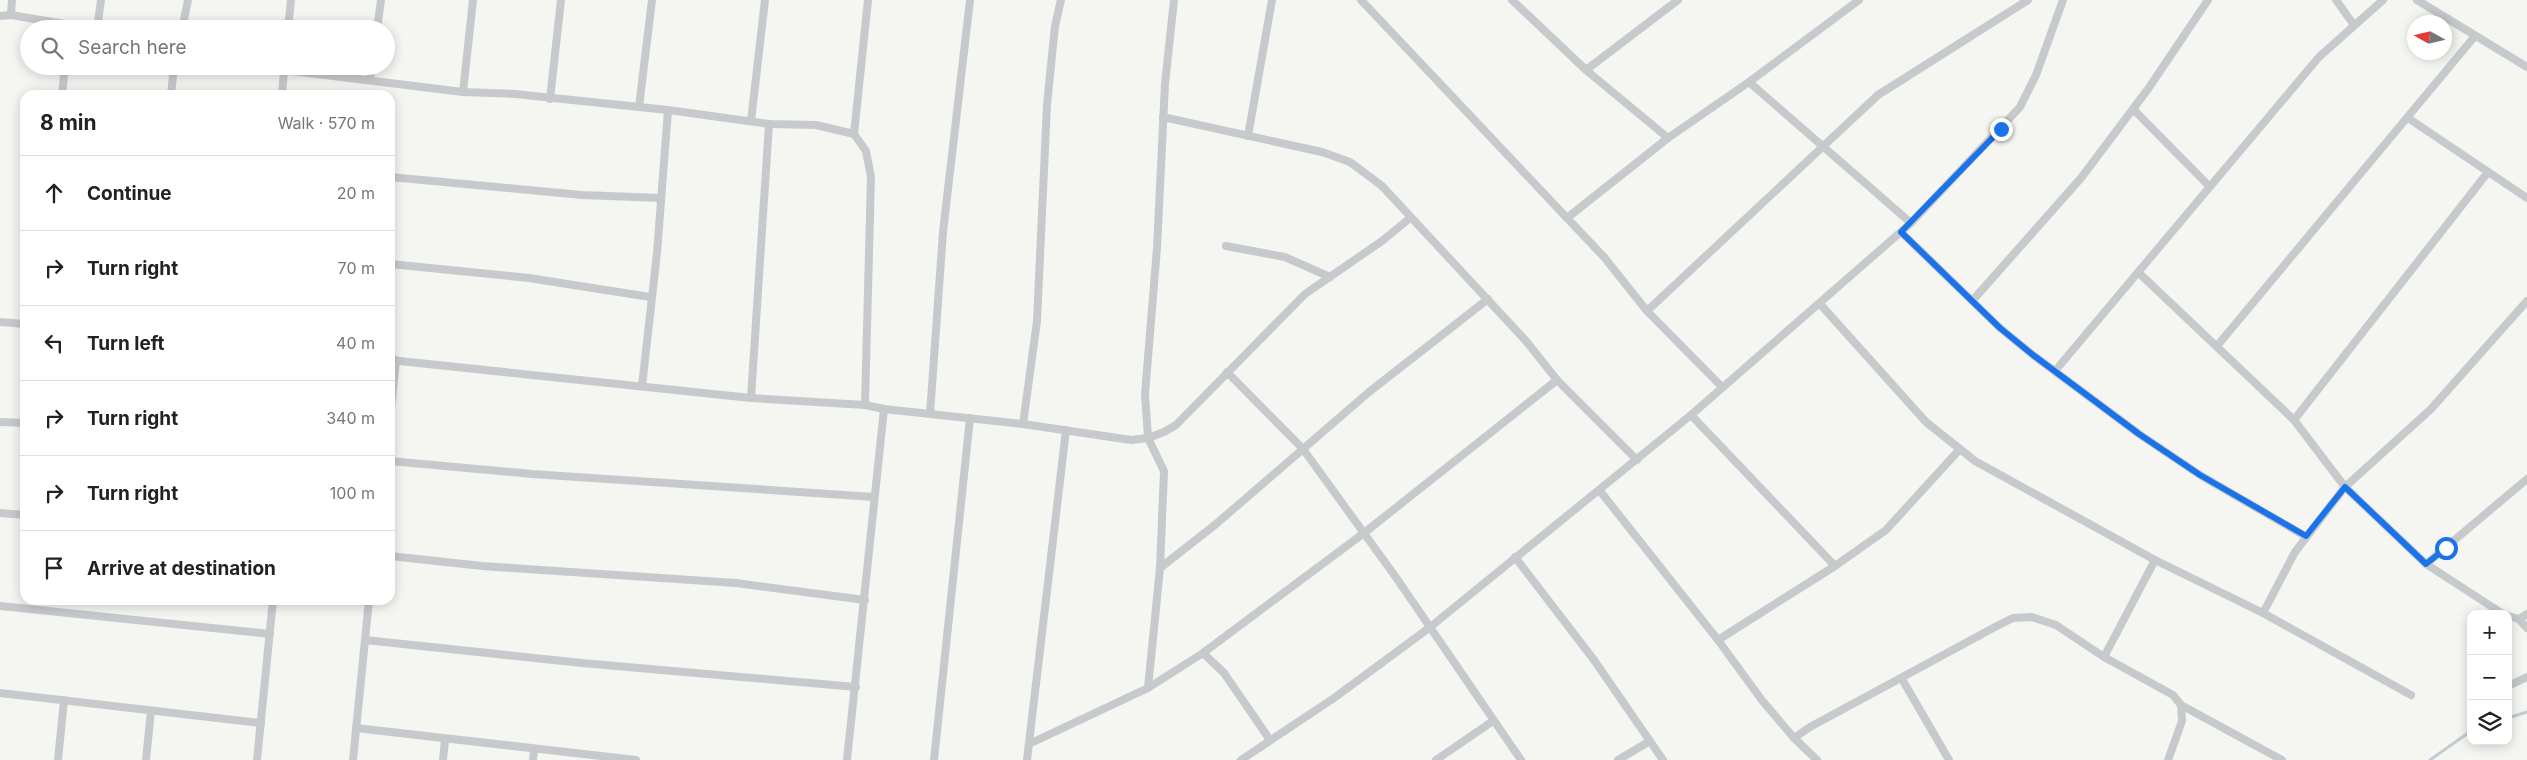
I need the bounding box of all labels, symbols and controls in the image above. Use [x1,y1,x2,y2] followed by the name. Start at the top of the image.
[2407,15,2452,60] north arrow
[20,20,395,75] search box
[38,34,66,62] icon: search
[78,36,187,59] text: Search here
[40,110,97,135] text: 8 min
[278,113,375,133] text: Walk · 570 m
[1990,118,2013,141] route end
[40,179,68,207] icon: ahead
[87,182,172,205] text: Continue
[337,183,375,203] text: 20 m
[40,254,68,282] icon: right
[87,257,178,280] text: Turn right
[338,258,375,278] text: 70 m
[40,329,68,357] icon: left
[87,332,165,355] text: Turn left
[336,333,375,353] text: 40 m
[40,404,68,432] icon: right
[87,407,178,430] text: Turn right
[326,408,375,428] text: 340 m
[40,479,68,507] icon: right
[87,482,178,505] text: Turn right
[330,483,375,503] text: 100 m
[2435,537,2458,560] route start
[40,554,68,582] icon: arrive
[87,557,276,580] text: Arrive at destination
[2467,610,2512,745] map controls
[2467,610,2512,655] button: +
[2467,655,2512,700] button: −
[2467,700,2512,745] button: layers

